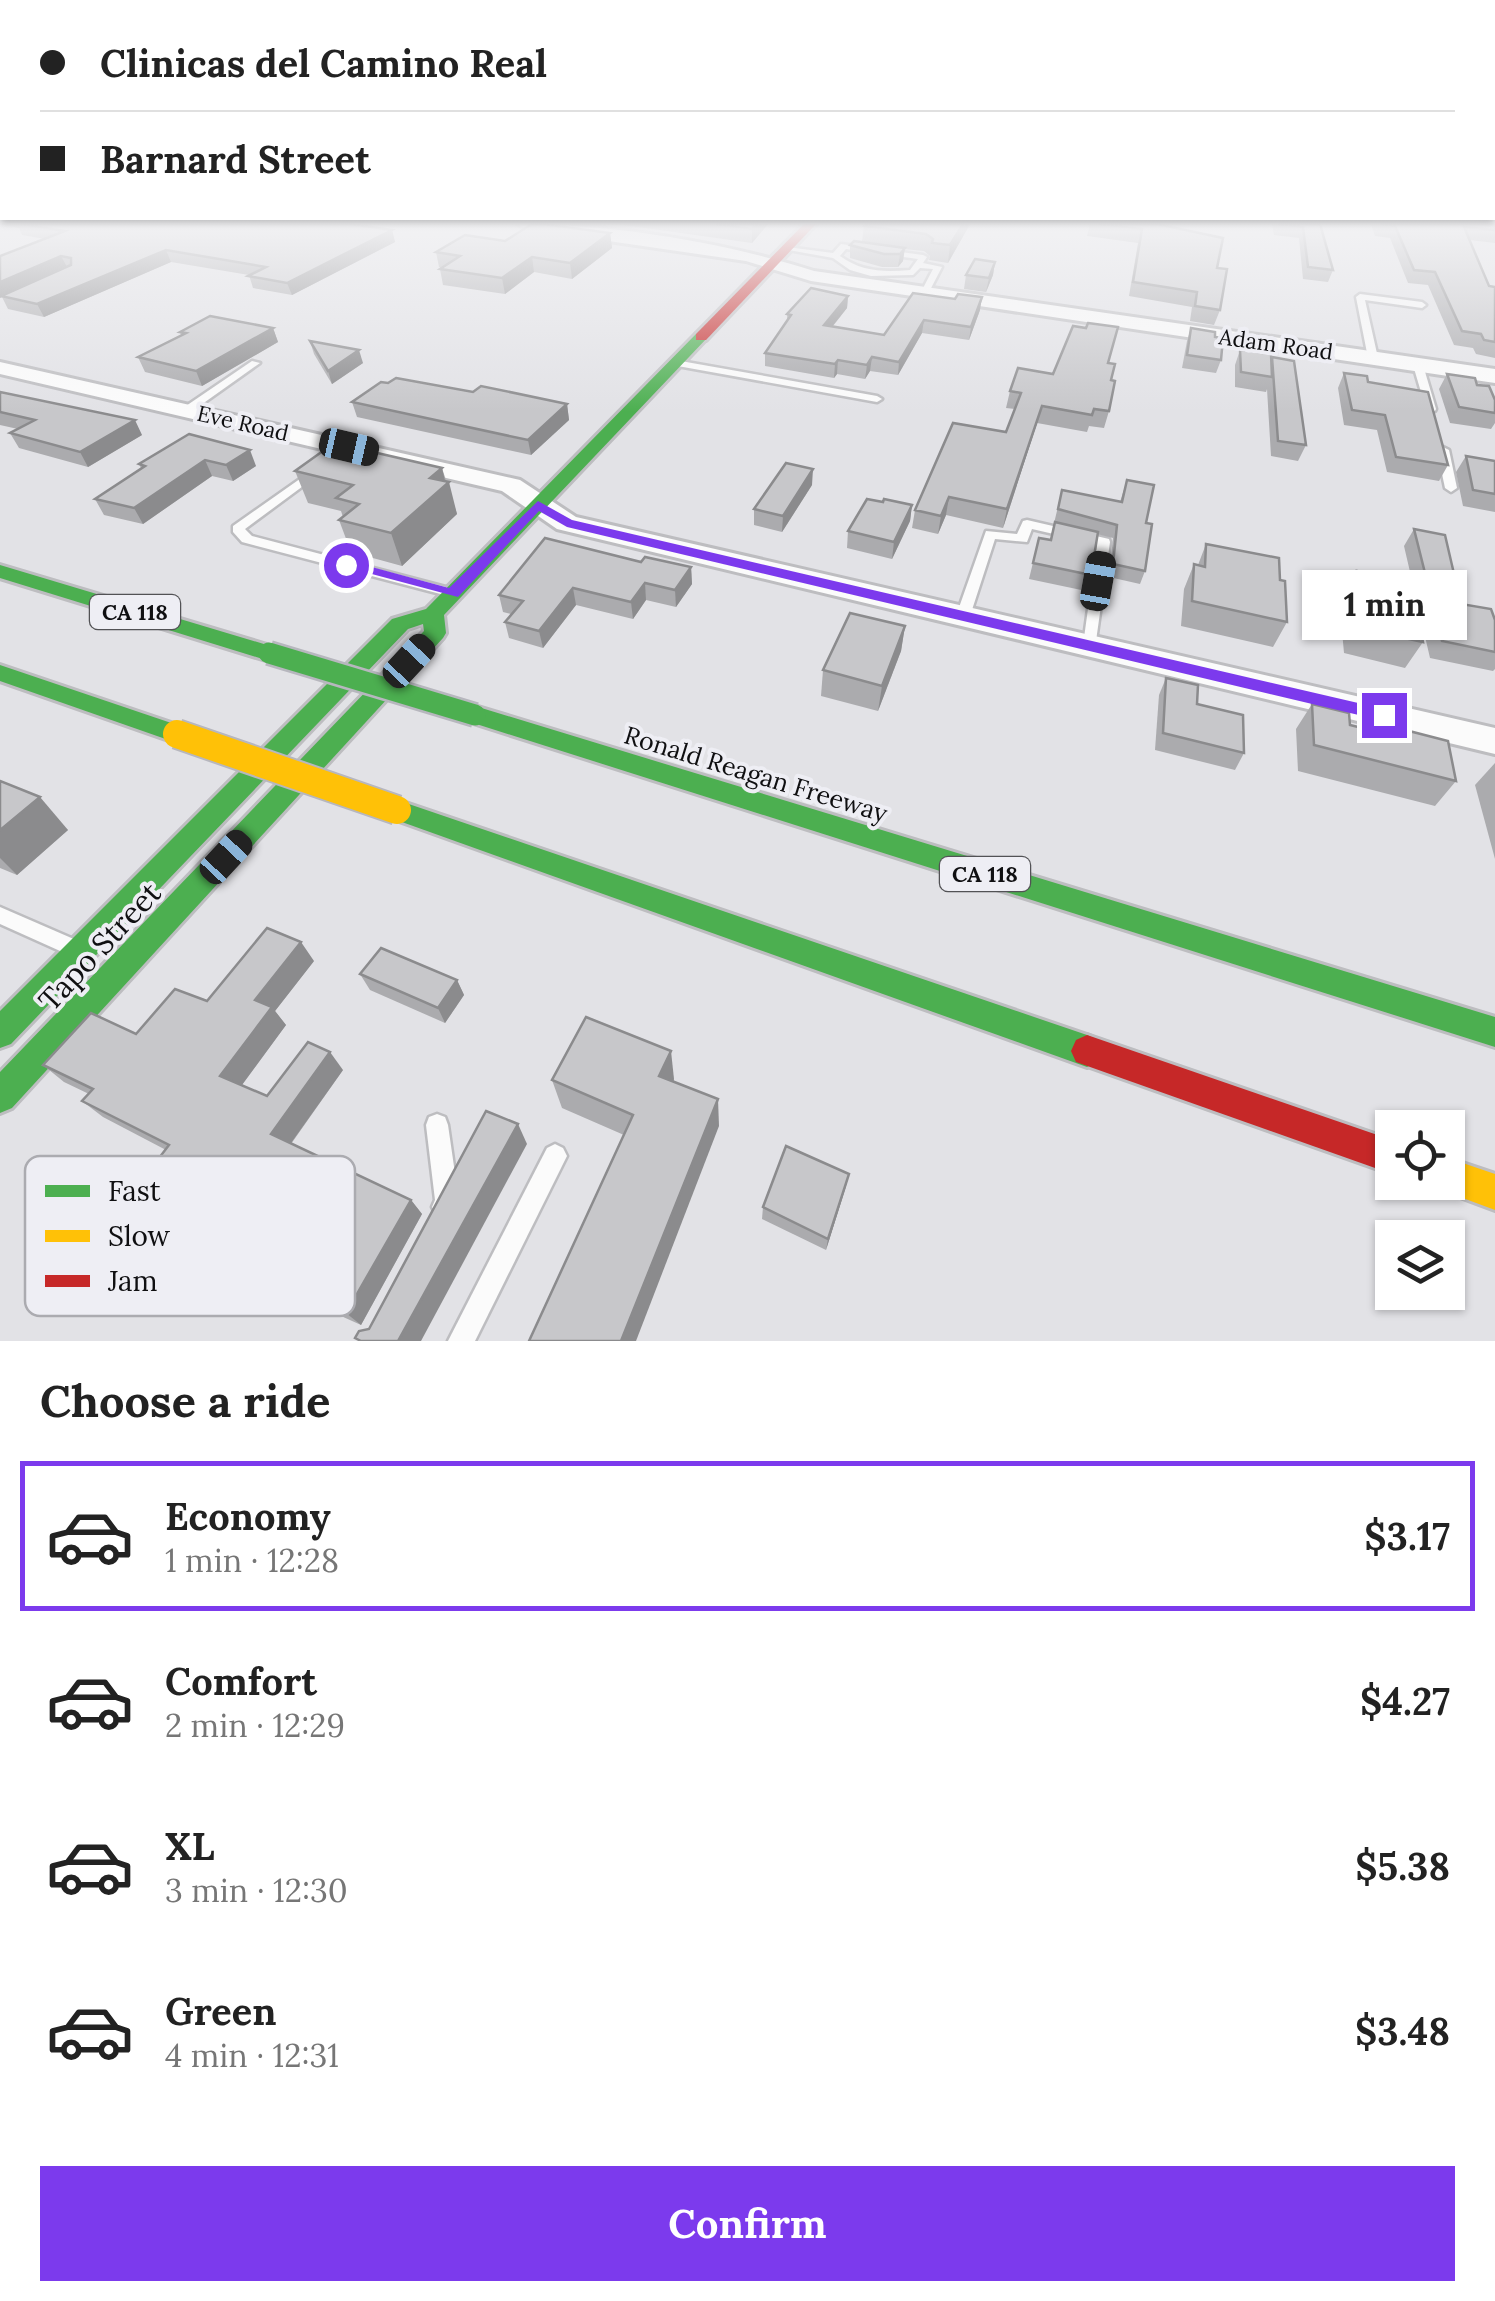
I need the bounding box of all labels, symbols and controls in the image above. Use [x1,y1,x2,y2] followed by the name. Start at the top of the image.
[100,39,547,87] text: Clinicas del Camino Real
[100,135,371,183] text: Barnard Street
[1216,322,1335,366] street label: Adam Road
[194,399,292,447] street label: Eve Road
[316,426,382,468] car
[324,543,369,588] route start
[1078,549,1118,613] car
[1302,570,1466,640] callout: 1 min
[1344,584,1425,625] text: 1 min
[90,595,180,629] road number: CA 118
[378,629,440,693] car
[1362,693,1407,738] route end
[621,719,892,830] street label: Ronald Reagan Freeway
[195,825,257,889] car
[940,857,1030,891] road number: CA 118
[30,874,169,1019] street label: Tapo Street
[1375,1110,1465,1310] map controls
[1375,1110,1465,1200] button: locate
[25,1156,355,1316] legend
[108,1173,161,1209] text: Fast
[108,1218,171,1254] text: Slow
[1375,1220,1465,1310] button: layers
[107,1263,158,1299] text: Jam
[40,1372,330,1429] text: Choose a ride
[45,1491,135,1581] icon: car
[165,1492,331,1540] text: Economy
[1364,1512,1450,1560] text: $3.17
[165,1540,339,1581] text: 1 min · 12:28
[45,1656,135,1746] icon: car
[165,1657,317,1705] text: Comfort
[1360,1677,1450,1725] text: $4.27
[165,1705,345,1746] text: 2 min · 12:29
[45,1821,135,1911] icon: car
[165,1822,215,1870] text: XL
[1355,1842,1450,1890] text: $5.38
[165,1870,348,1911] text: 3 min · 12:30
[45,1986,135,2076] icon: car
[165,1987,277,2035] text: Green
[1355,2007,1450,2055] text: $3.48
[165,2035,339,2076] text: 4 min · 12:31
[40,2166,1455,2281] button: Confirm

